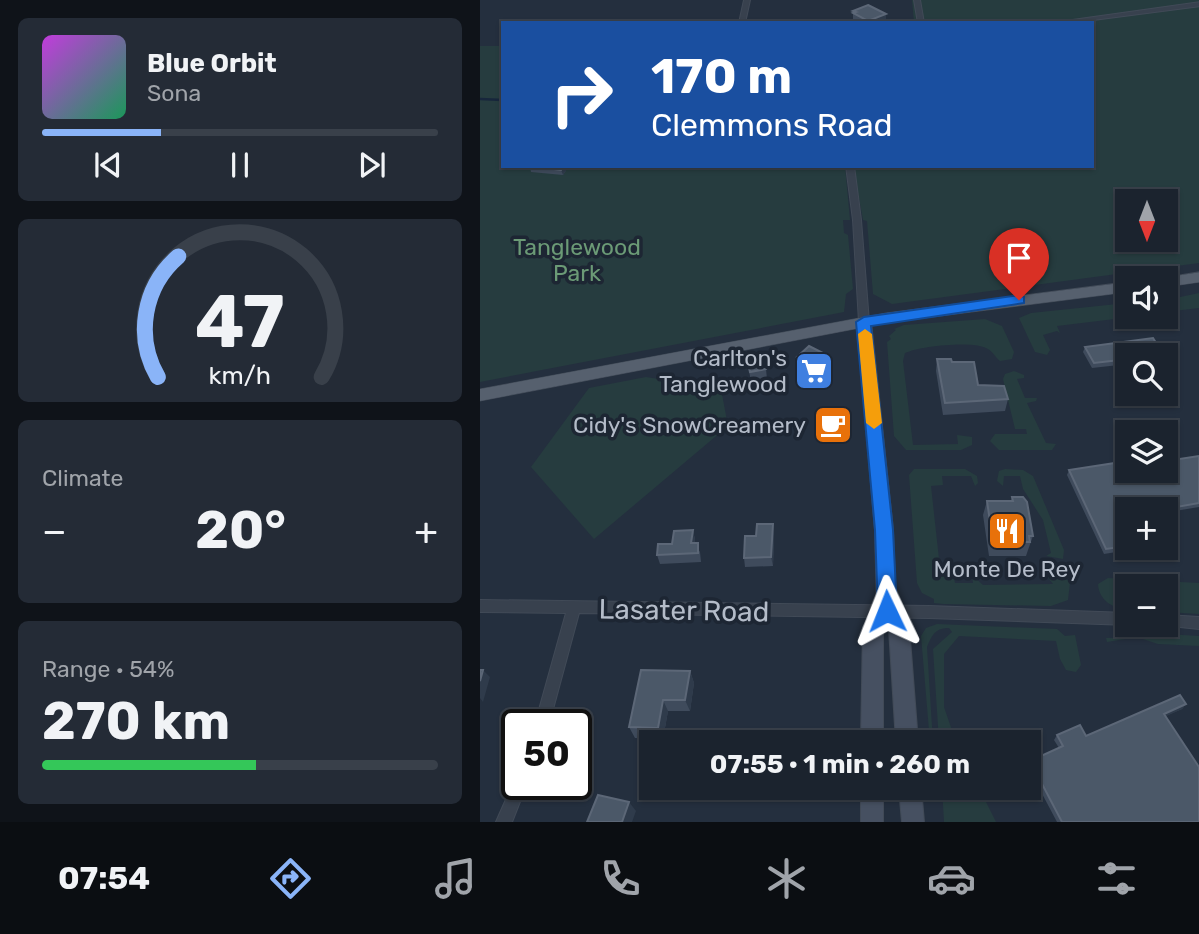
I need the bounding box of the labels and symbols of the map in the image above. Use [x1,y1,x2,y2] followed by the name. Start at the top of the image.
[1115,189,1178,252] north arrow
[989,228,1049,300] pin
[513,233,641,287] park label: Tanglewood Park
[659,344,787,398] place label: Carlton's Tanglewood
[793,350,835,392] supermarket icon: Carlton's Tanglewood
[812,404,854,446] cafe icon: Cidy's SnowCreamery
[573,411,806,439] place label: Cidy's SnowCreamery
[986,510,1028,552] restaurant icon: Monte De Rey
[933,555,1081,583] place label: Monte De Rey
[850,574,924,648] position arrow
[598,593,770,628] street label: Lasater Road
[501,709,592,800] speed limit sign: 50

